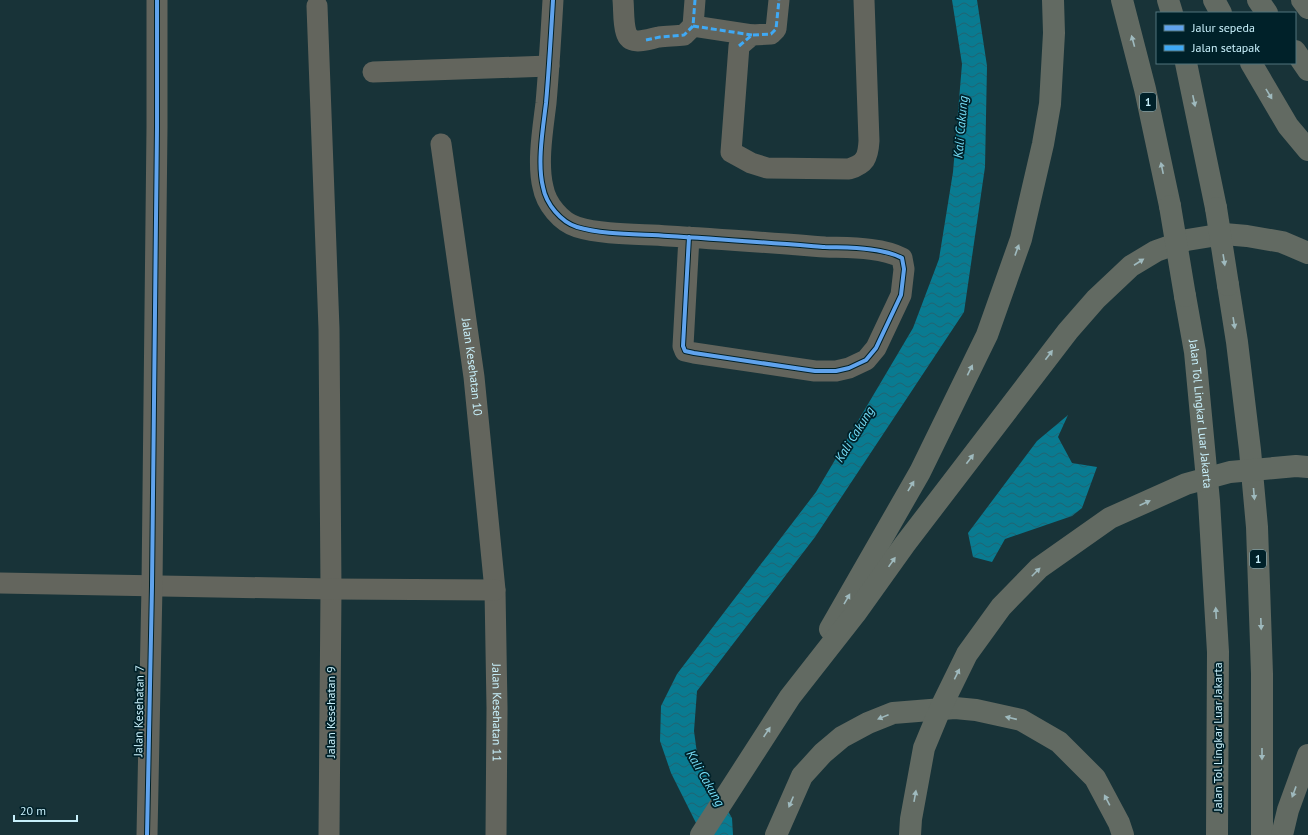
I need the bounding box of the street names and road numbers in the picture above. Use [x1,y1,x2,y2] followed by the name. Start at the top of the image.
[1140,93,1156,111] road number: 1
[459,316,486,417] street label: Jalan Kesehatan 10
[1186,337,1216,489] street label: Jalan Tol Lingkar Luar Jakarta
[1250,550,1266,568] road number: 1
[489,662,505,762] street label: Jalan Kesehatan 11
[1210,662,1225,813] street label: Jalan Tol Lingkar Luar Jakarta
[130,665,147,758] street label: Jalan Kesehatan 7
[323,666,338,759] street label: Jalan Kesehatan 9

